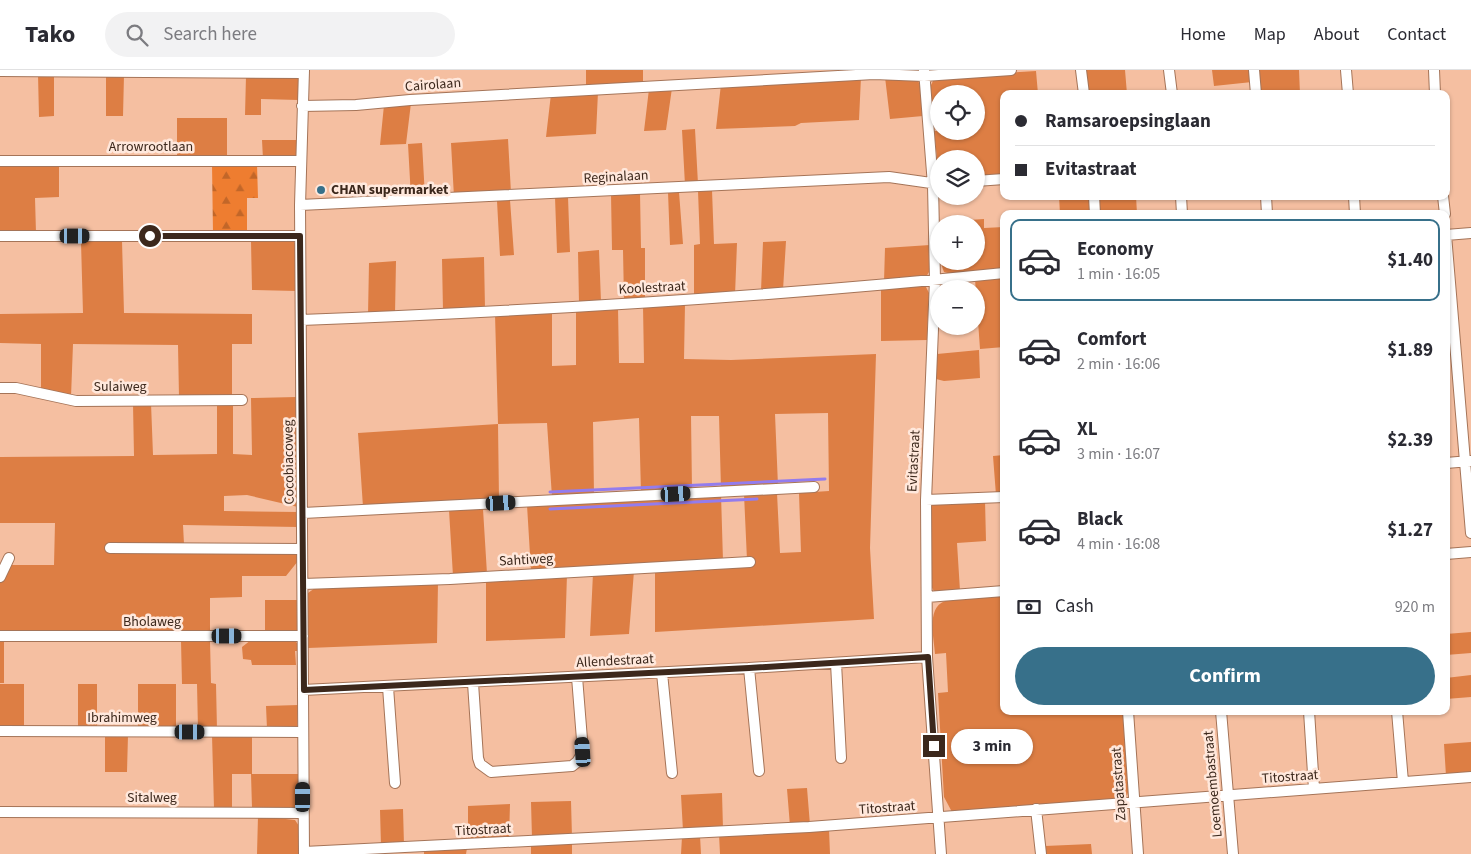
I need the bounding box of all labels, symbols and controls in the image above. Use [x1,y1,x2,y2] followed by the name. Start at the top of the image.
[105,12,455,57] search box
[25,17,75,52] text: Tako
[123,21,151,49] icon: search
[163,21,257,48] text: Search here
[1180,22,1226,47] text: Home
[1254,22,1286,47] text: Map
[1314,22,1359,47] text: About
[1387,22,1446,47] text: Contact
[404,73,462,97] street label: Cairolaan
[930,85,985,335] map controls
[930,85,985,140] button: locate
[1045,108,1211,135] text: Ramsaroepsinglaan
[109,137,193,157] street label: Arrowrootlaan
[930,150,985,205] button: layers
[1045,156,1137,183] text: Evitastraat
[583,165,649,189] street label: Reginalaan
[331,180,449,200] place label: CHAN supermarket
[315,184,327,196] marker: CHAN supermarket
[930,215,985,270] button: +
[139,225,161,247] route start
[60,229,90,244] car
[1077,236,1154,263] text: Economy
[1017,238,1062,283] icon: car
[1387,247,1433,274] text: $1.40
[1077,263,1160,285] text: 1 min · 16:05
[618,276,686,300] street label: Koolestraat
[930,280,985,335] button: −
[1077,326,1147,353] text: Comfort
[1017,328,1062,373] icon: car
[1387,337,1433,364] text: $1.89
[1077,353,1160,375] text: 2 min · 16:06
[93,377,147,397] street label: Sulaiweg
[1077,416,1098,443] text: XL
[1017,418,1062,463] icon: car
[278,419,300,505] street label: Cocobiacoweg
[1387,427,1433,454] text: $2.39
[902,429,926,493] street label: Evitastraat
[1077,443,1160,465] text: 3 min · 16:07
[660,486,691,502] car
[485,495,516,511] car
[1077,506,1123,533] text: Black
[1017,508,1062,553] icon: car
[1387,517,1433,544] text: $1.27
[1077,533,1160,555] text: 4 min · 16:08
[498,549,554,571] street label: Sahtiweg
[1015,593,1043,621] icon: cash
[1055,593,1094,620] text: Cash
[1395,596,1435,618] text: 920 m
[123,612,181,632] street label: Bholaweg
[212,629,242,644] car
[1015,647,1435,705] button: Confirm
[576,649,655,673] street label: Allendestraat
[87,708,157,728] street label: Ibrahimweg
[175,725,205,740] car
[952,728,1034,764] callout: 3 min
[1198,730,1228,838] street label: Loemoembastraat
[923,735,945,757] route end
[973,735,1011,757] text: 3 min
[574,737,591,767] car
[1106,746,1132,822] street label: Zapatastraat
[1261,765,1319,789] street label: Titostraat
[295,782,310,812] car
[127,788,177,808] street label: Sitalweg
[858,796,916,820] street label: Titostraat
[454,819,512,841] street label: Titostraat

